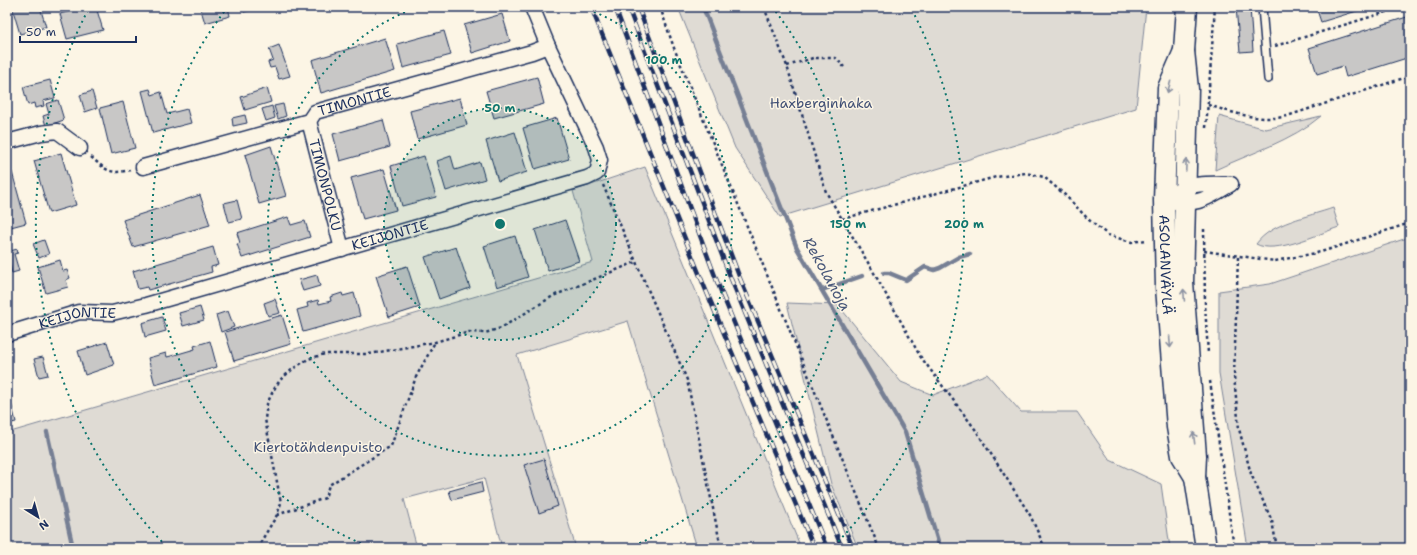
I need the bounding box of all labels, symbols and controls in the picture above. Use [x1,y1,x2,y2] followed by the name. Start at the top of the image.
[20,18,136,44] scale bar
[26,24,56,40] text: 50 m
[646,52,683,68] text: 100 m
[1165,80,1172,93] one-way arrow
[316,82,393,120] street label: TIMONTIE
[770,94,873,112] park label: Haxberginhaka
[485,100,516,116] text: 50 m
[305,137,346,233] street label: TIMONPOLKU
[1182,159,1190,172] one-way arrow
[1155,214,1177,315] street label: ASOLANVÄYLÄ
[349,215,430,254] street label: KEIJONTIE
[830,216,866,232] text: 150 m
[944,216,984,232] text: 200 m
[493,217,507,231] centre of rings
[798,233,856,315] water label: Rekolanoja
[1180,289,1188,302] one-way arrow
[36,303,117,333] street label: KEIJONTIE
[1166,335,1174,348] one-way arrow
[1190,432,1198,445] one-way arrow
[254,438,382,456] park label: Kiertotähdenpuisto
[18,497,58,537] north arrow
[35,516,52,533] text: N

